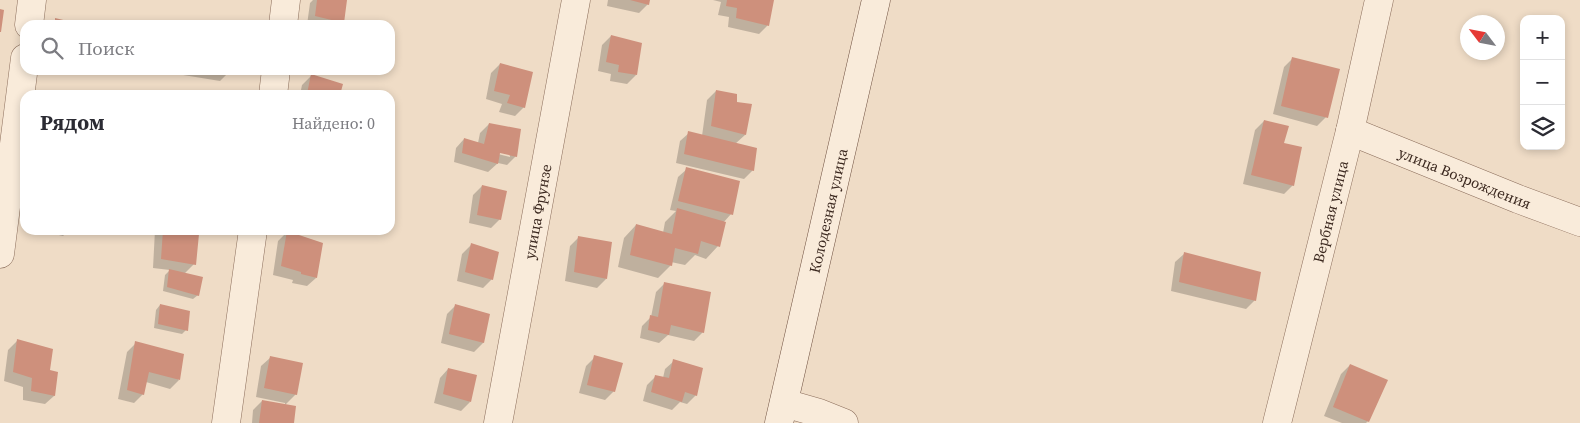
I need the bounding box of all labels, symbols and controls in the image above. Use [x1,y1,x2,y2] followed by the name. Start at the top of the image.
[1460,15,1505,60] north arrow
[1520,15,1565,150] map controls
[1520,15,1565,60] button: +
[20,20,395,75] search box
[38,34,66,62] icon: search
[78,35,135,61] text: Поиск
[1520,60,1565,105] button: −
[1520,105,1565,150] button: layers
[40,108,105,137] text: Рядом
[292,112,375,134] text: Найдено: 0
[1396,141,1534,214] street label: улица Возрождения
[803,146,852,275] street label: Колодезная улица
[1307,158,1353,265] street label: Вербная улица
[518,162,556,261] street label: улица Фрунзе

